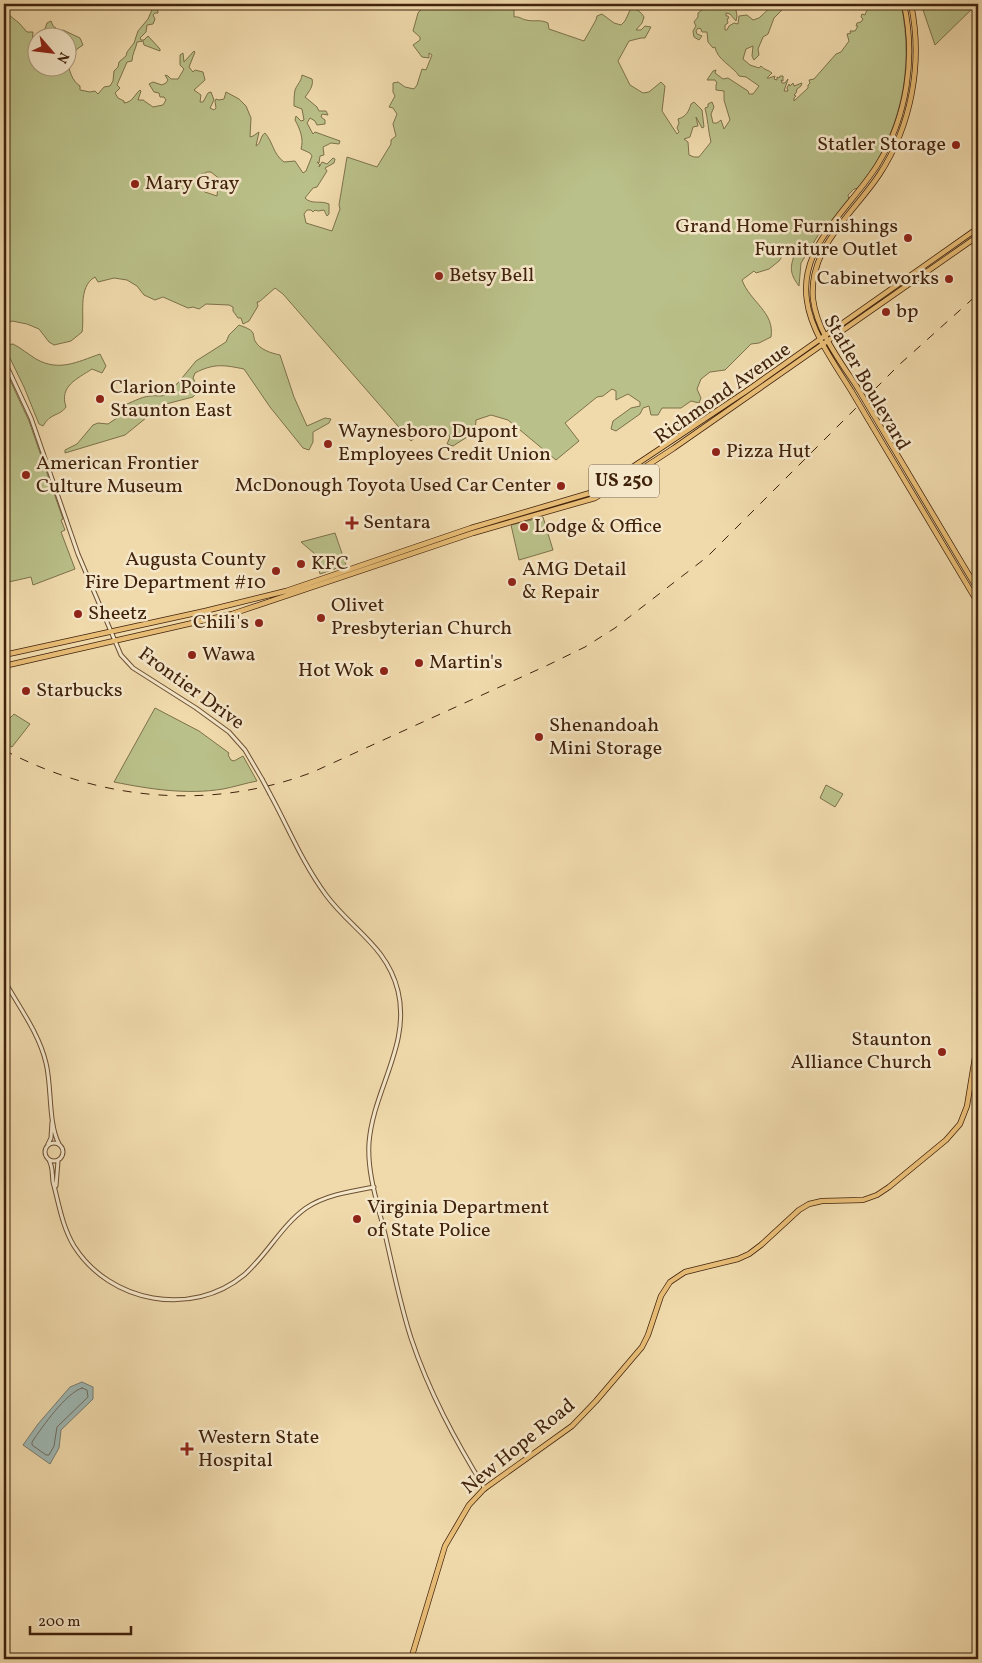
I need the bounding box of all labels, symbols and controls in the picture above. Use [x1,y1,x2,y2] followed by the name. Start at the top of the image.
[28,28,78,78] north arrow
[51,48,73,66] text: N
[817,131,946,159] place label: Statler Storage
[950,139,962,151] marker: Statler Storage
[145,170,240,198] place label: Mary Gray
[129,178,141,190] marker: Mary Gray
[675,213,898,264] place label: Grand Home Furnishings Furniture Outlet
[902,232,914,244] marker: Grand Home Furnishings Furniture Outlet
[449,262,534,290] place label: Betsy Bell
[817,265,939,293] place label: Cabinetworks
[433,270,445,282] marker: Betsy Bell
[943,273,955,285] marker: Cabinetworks
[896,298,918,326] place label: bp
[880,306,892,318] marker: bp
[816,310,916,456] street label: Statler Boulevard
[649,336,797,452] street label: Richmond Avenue
[110,374,236,425] place label: Clarion Pointe Staunton East
[94,393,106,405] marker: Clarion Pointe Staunton East
[338,418,551,469] place label: Waynesboro Dupont Employees Credit Union
[322,438,334,450] marker: Waynesboro Dupont Employees Credit Union
[726,438,811,466] place label: Pizza Hut
[710,446,722,458] marker: Pizza Hut
[36,450,199,501] place label: American Frontier Culture Museum
[589,464,659,498] road number: US 250
[20,469,32,481] marker: American Frontier Culture Museum
[235,472,551,500] place label: McDonough Toyota Used Car Center
[555,480,567,492] marker: McDonough Toyota Used Car Center
[363,509,431,537] place label: Sentara
[534,513,662,541] place label: Lodge & Office
[345,516,359,530] marker: Sentara
[518,521,530,533] marker: Lodge & Office
[85,546,266,597] place label: Augusta County Fire Department #10
[311,550,349,578] place label: KFC
[522,556,626,607] place label: AMG Detail & Repair
[295,558,307,570] marker: KFC
[270,565,282,577] marker: Augusta County Fire Department #10
[506,576,518,588] marker: AMG Detail & Repair
[331,592,512,643] place label: Olivet Presbyterian Church
[88,600,147,628] place label: Sheetz
[72,608,84,620] marker: Sheetz
[193,609,249,637] place label: Chili's
[315,612,327,624] marker: Olivet Presbyterian Church
[253,617,265,629] marker: Chili's
[132,641,250,737] street label: Frontier Drive
[202,641,255,669] place label: Wawa
[186,649,198,661] marker: Wawa
[429,649,502,677] place label: Martin's
[298,657,374,685] place label: Hot Wok
[413,657,425,669] marker: Martin's
[378,665,390,677] marker: Hot Wok
[36,677,123,705] place label: Starbucks
[20,685,32,697] marker: Starbucks
[549,712,662,763] place label: Shenandoah Mini Storage
[533,731,545,743] marker: Shenandoah Mini Storage
[791,1026,932,1077] place label: Staunton Alliance Church
[936,1046,948,1058] marker: Staunton Alliance Church
[367,1194,549,1245] place label: Virginia Department of State Police
[351,1213,363,1225] marker: Virginia Department of State Police
[456,1392,582,1502] street label: New Hope Road
[198,1424,319,1475] place label: Western State Hospital
[180,1442,194,1456] marker: Western State Hospital
[30,1603,131,1635] scale bar
[38,1612,81,1633] text: 200 m

